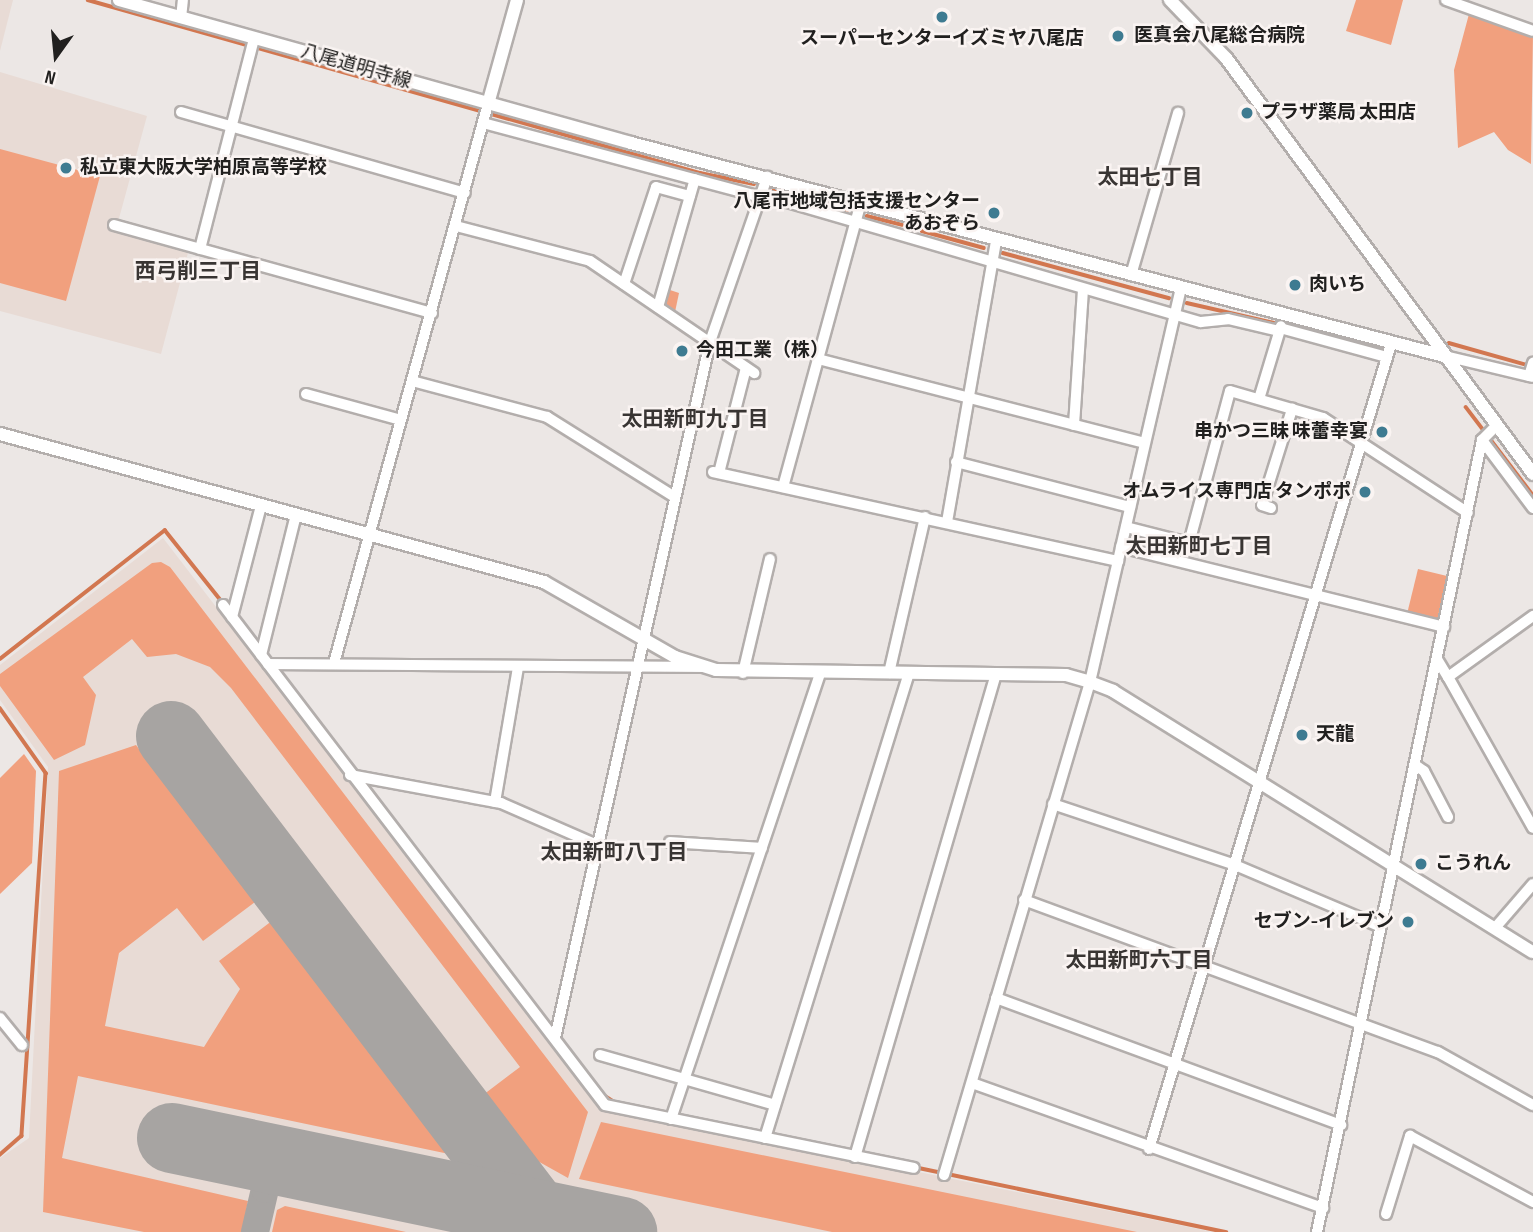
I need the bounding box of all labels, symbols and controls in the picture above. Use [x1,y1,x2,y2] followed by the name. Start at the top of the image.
[934,9,950,25] marker: スーパーセンターイズミヤ八尾店
[21,21,91,91] north arrow
[1134,25,1305,47] place label: 医真会八尾総合病院
[1108,26,1128,46] marker: 医真会八尾総合病院
[800,28,1084,50] place label: スーパーセンターイズミヤ八尾店
[298,40,414,94] street label: 八尾道明寺線
[43,64,58,89] text: N
[1261,102,1416,124] place label: プラザ薬局 太田店
[1239,105,1255,121] marker: プラザ薬局 太田店
[80,157,327,179] place label: 私立東大阪大学柏原高等学校
[58,160,74,176] marker: 私立東大阪大学柏原高等学校
[1098,165,1202,191] district label: 太田七丁目
[733,191,980,235] place label: 八尾市地域包括支援センター あおぞら
[986,205,1002,221] marker: 八尾市地域包括支援センター あおぞら
[135,259,261,285] district label: 西弓削三丁目
[1309,274,1366,296] place label: 肉いち
[1287,277,1303,293] marker: 肉いち
[696,340,829,362] place label: 今田工業（株）
[674,343,690,359] marker: 今田工業（株）
[622,407,768,433] district label: 太田新町九丁目
[1194,421,1368,443] place label: 串かつ三昧 味蕾幸宴
[1374,424,1390,440] marker: 串かつ三昧 味蕾幸宴
[1120,481,1351,503] place label: オムライス専門店 タンポポ
[1357,484,1373,500] marker: オムライス専門店 タンポポ
[1126,534,1272,560] district label: 太田新町七丁目
[1316,724,1354,746] place label: 天龍
[1294,727,1310,743] marker: 天龍
[541,840,687,866] district label: 太田新町八丁目
[1435,853,1511,875] place label: こうれん
[1413,856,1429,872] marker: こうれん
[1254,911,1394,933] place label: セブン-イレブン
[1400,914,1416,930] marker: セブン-イレブン
[1066,948,1212,974] district label: 太田新町六丁目

